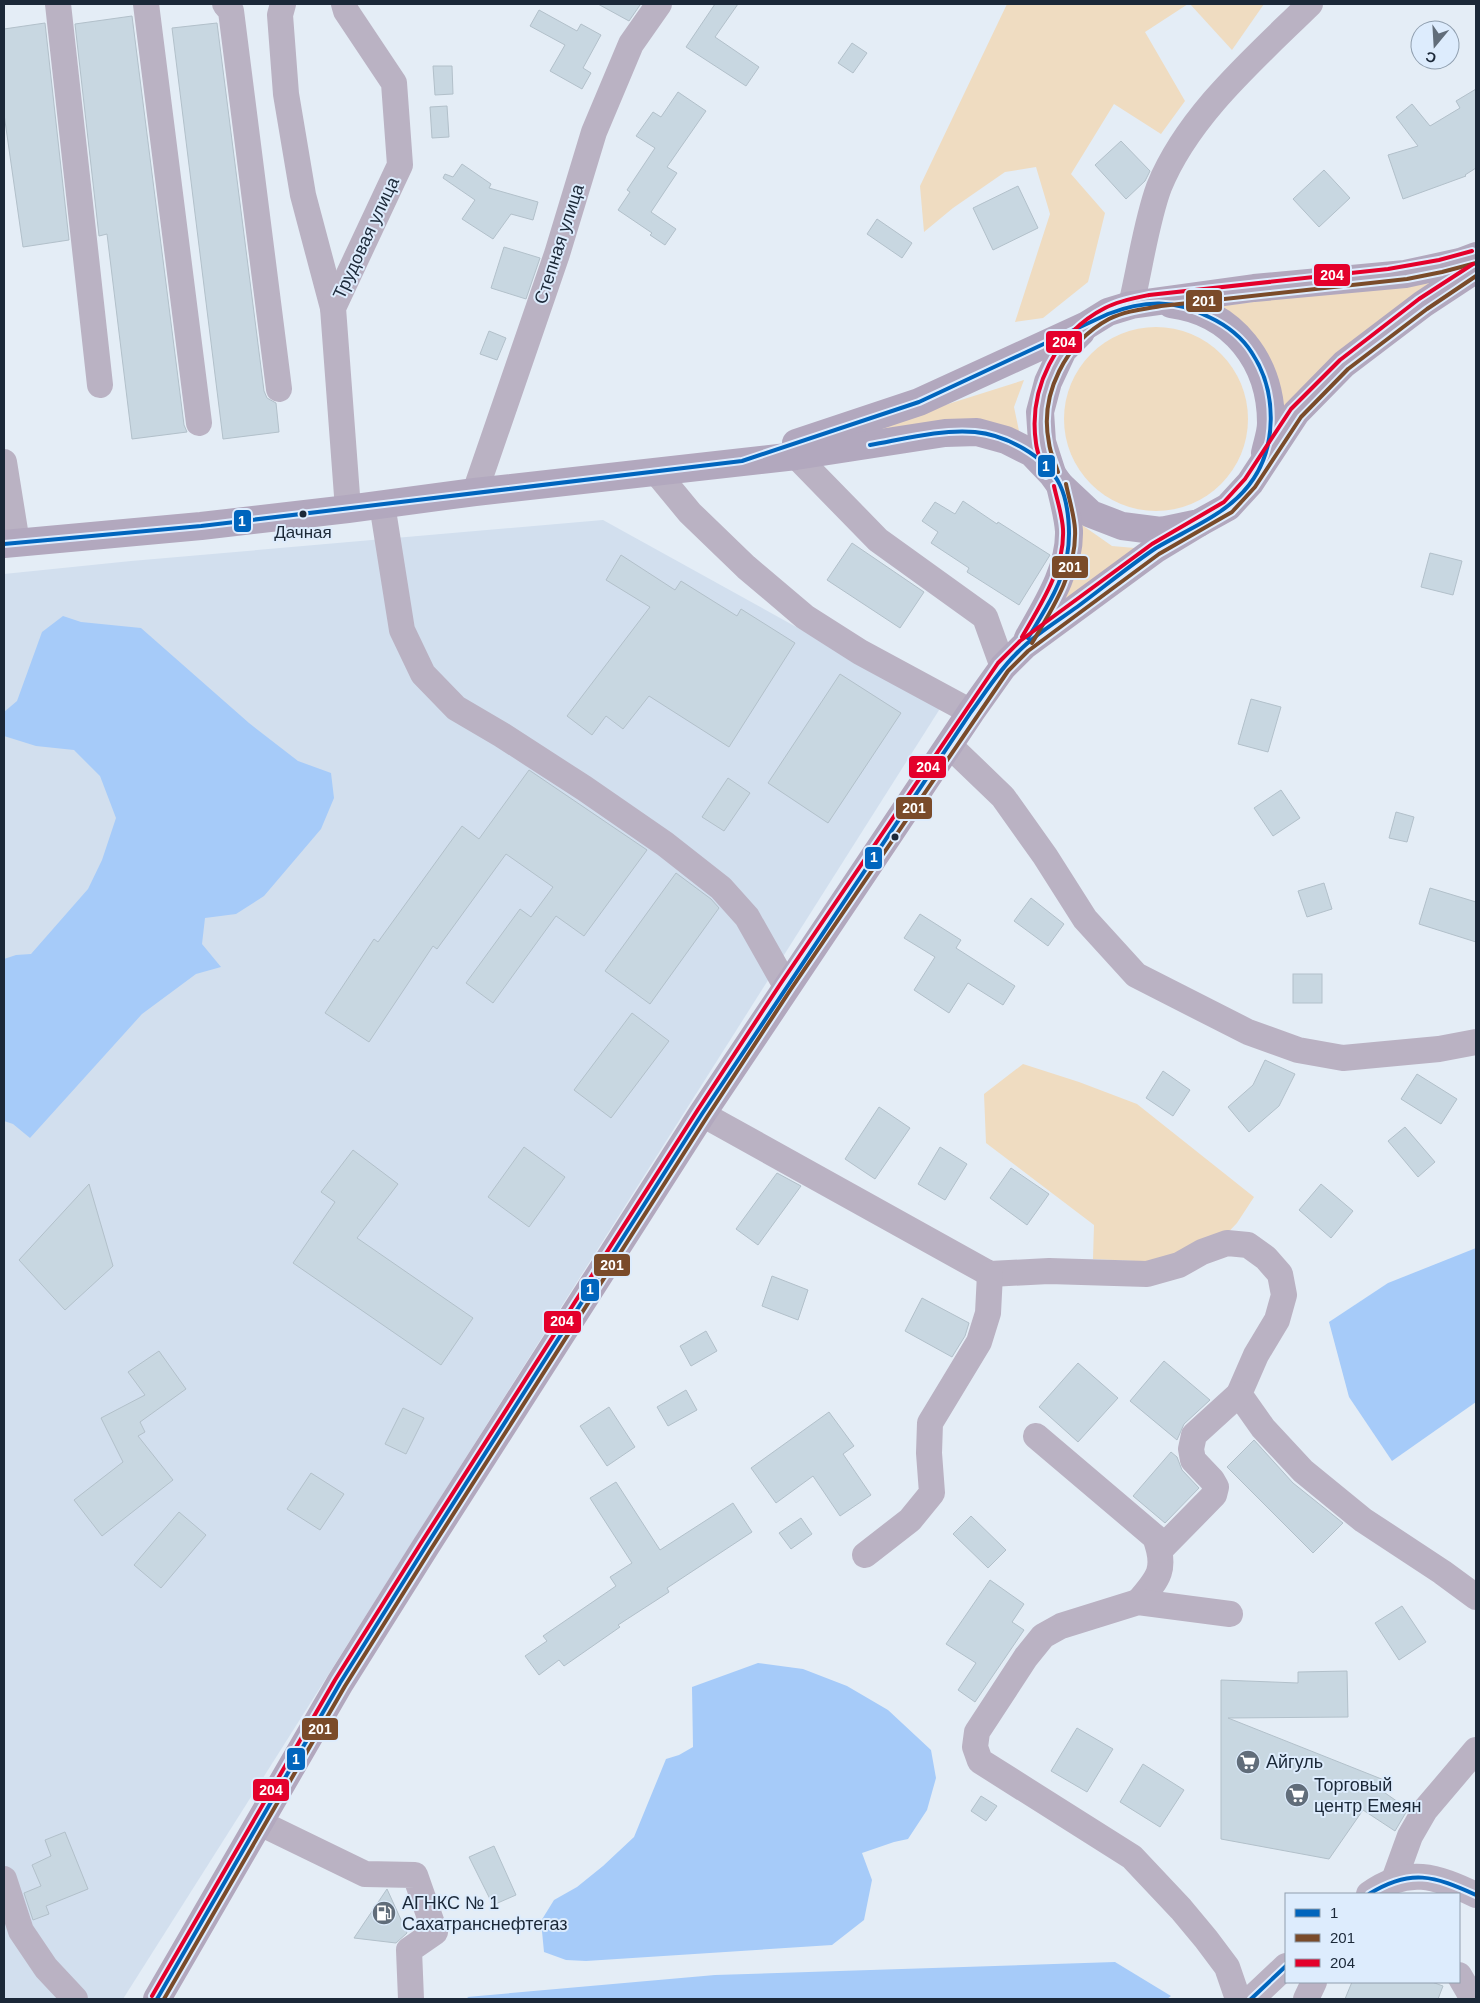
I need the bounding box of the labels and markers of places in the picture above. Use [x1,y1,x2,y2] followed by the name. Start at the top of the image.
[298,509,308,519] marker: Дачная
[274,523,332,542] place label: Дачная
[890,832,900,842] unlabelled marker
[1235,1749,1261,1775] supermarket icon: Айгуль
[1266,1752,1323,1772] place label: Айгуль
[1314,1775,1421,1816] place label: Торговый центр Емеян
[1284,1782,1310,1808] supermarket icon: Торговый центр Емеян
[402,1893,567,1934] place label: АГНКС № 1 Сахатранснефтегаз
[371,1900,397,1926] fuel station icon: АГНКС № 1 Сахатранснефтегаз

